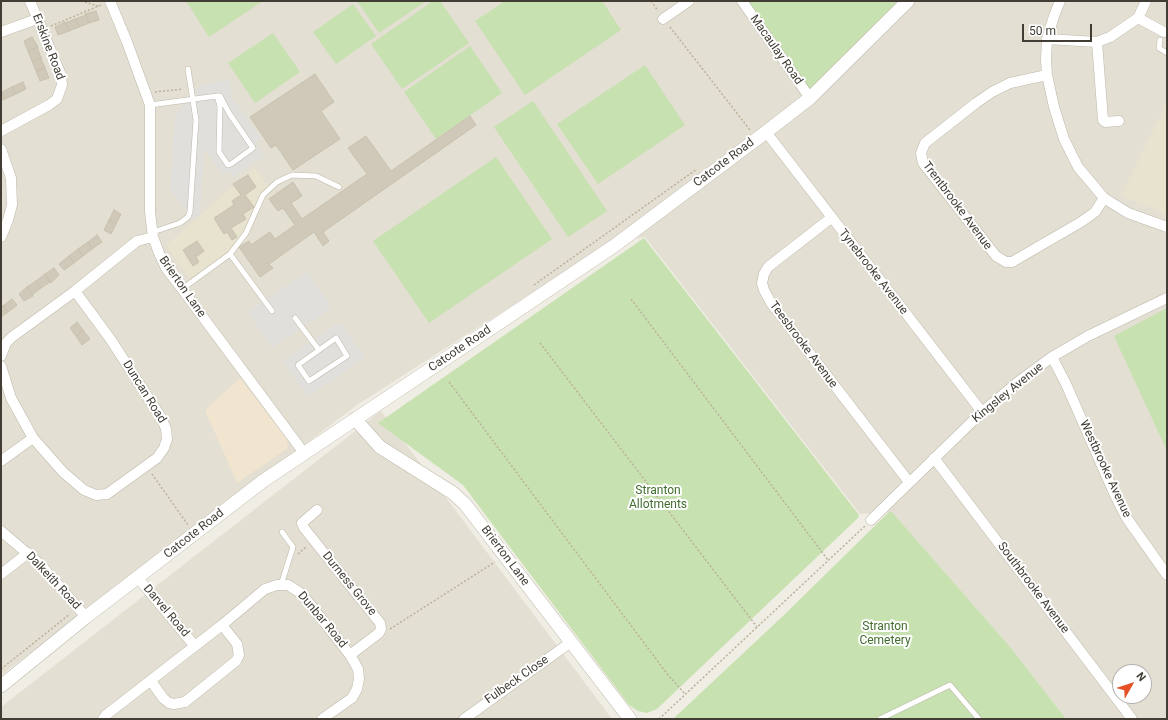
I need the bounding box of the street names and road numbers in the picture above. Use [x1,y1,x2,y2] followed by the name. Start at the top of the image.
[29,12,67,82] street label: Erskine Road
[747,12,805,88] street label: Macaulay Road
[691,136,757,190] street label: Catcote Road
[919,159,995,253] street label: Trentbrooke Avenue
[835,226,911,318] street label: Tynebrooke Avenue
[156,254,208,320] street label: Brierton Lane
[766,299,840,391] street label: Teesbrooke Avenue
[426,323,494,375] street label: Catcote Road
[119,358,169,426] street label: Duncan Road
[970,360,1046,426] street label: Kingsley Avenue
[1076,418,1134,520] street label: Westbrooke Avenue
[161,506,227,562] street label: Catcote Road
[478,523,532,589] street label: Brierton Lane
[994,540,1072,636] street label: Southbrooke Avenue
[23,549,83,613] street label: Dalkeith Road
[319,549,379,619] street label: Durness Grove
[140,582,192,640] street label: Darvel Road
[294,589,350,651] street label: Dunbar Road
[482,653,552,707] street label: Fulbeck Close

